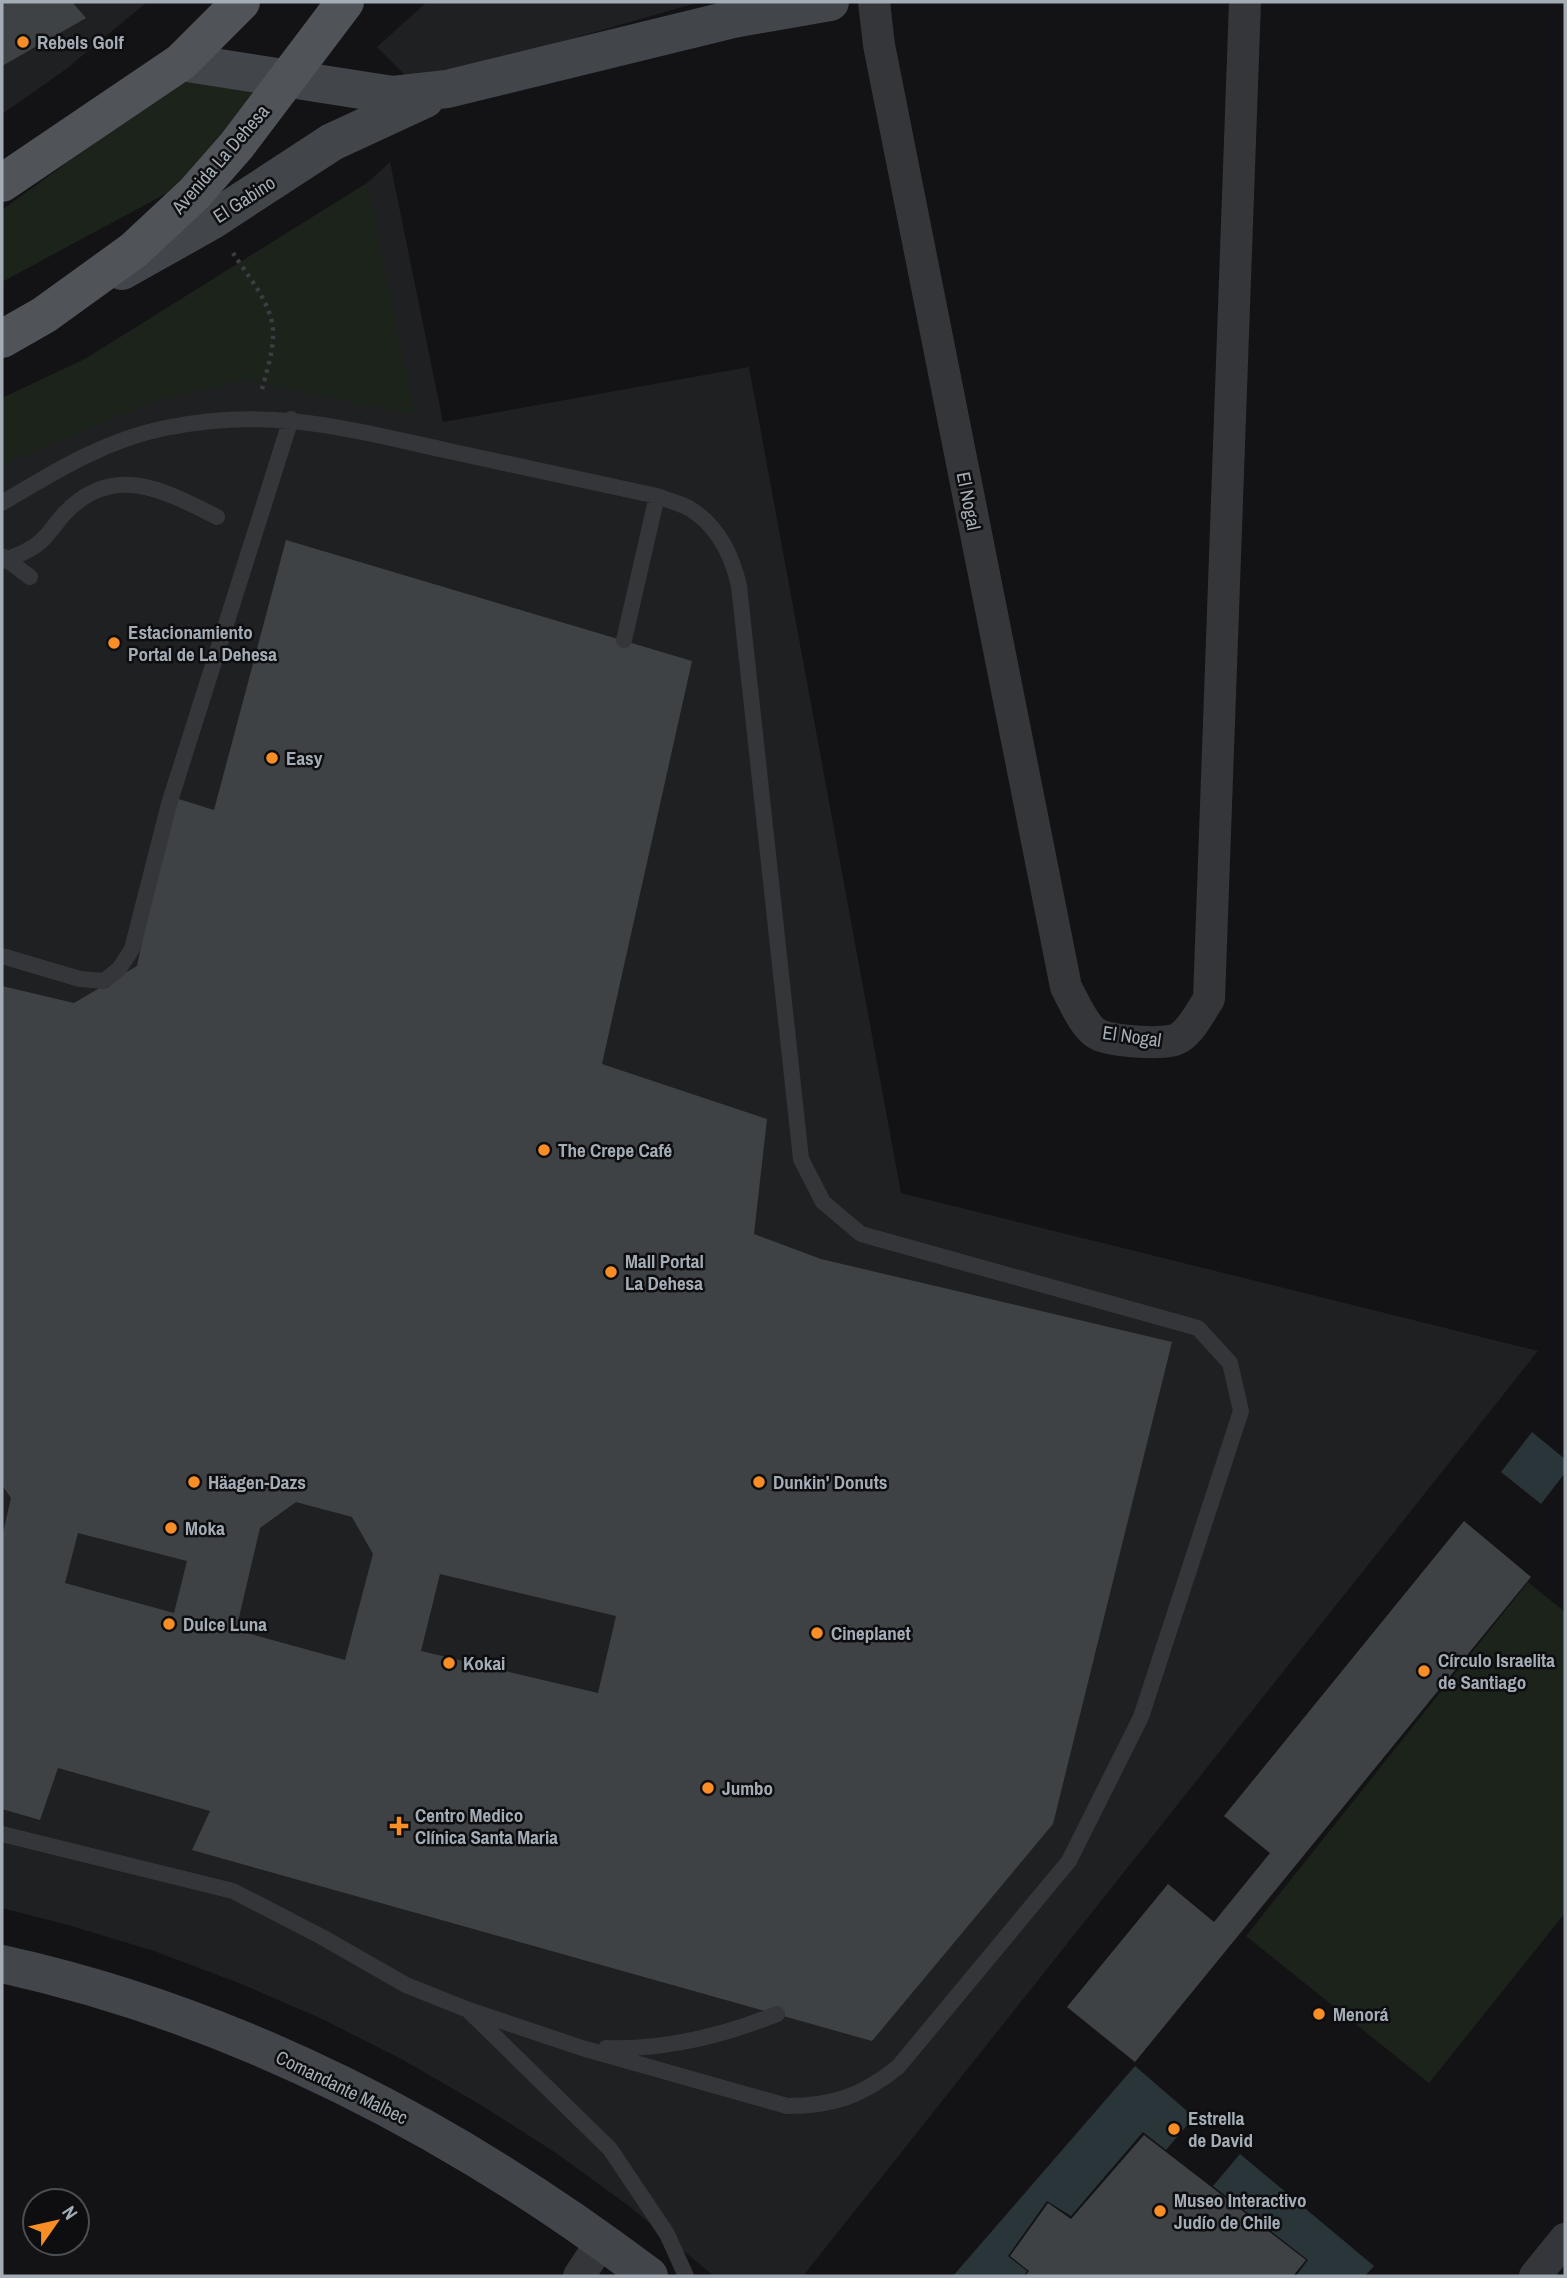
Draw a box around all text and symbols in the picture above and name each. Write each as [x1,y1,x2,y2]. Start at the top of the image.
place label: Rebels Golf [37,29,124,55]
marker: Rebels Golf [15,34,31,50]
street label: Avenida La Dehesa [165,99,275,220]
street label: El Gabino [208,169,280,229]
street label: El Nogal [951,470,987,532]
place label: Estacionamiento Portal de La Dehesa [128,619,277,667]
marker: Estacionamiento Portal de La Dehesa [106,635,122,651]
place label: Easy [286,745,323,771]
marker: Easy [264,750,280,766]
street label: El Nogal [1101,1019,1163,1053]
place label: The Crepe Café [558,1137,673,1163]
marker: The Crepe Café [536,1142,552,1158]
place label: Mall Portal La Dehesa [625,1248,704,1296]
marker: Mall Portal La Dehesa [603,1264,619,1280]
place label: Häagen-Dazs [208,1469,306,1495]
place label: Dunkin' Donuts [773,1469,888,1495]
marker: Häagen-Dazs [186,1474,202,1490]
marker: Dunkin' Donuts [751,1474,767,1490]
place label: Moka [185,1515,225,1541]
marker: Moka [163,1520,179,1536]
place label: Dulce Luna [183,1611,267,1637]
marker: Dulce Luna [161,1616,177,1632]
place label: Cineplanet [831,1620,911,1646]
marker: Cineplanet [809,1625,825,1641]
place label: Círculo Israelita de Santiago [1438,1647,1555,1695]
place label: Kokai [463,1650,505,1676]
marker: Kokai [441,1655,457,1671]
marker: Círculo Israelita de Santiago [1416,1663,1432,1679]
place label: Jumbo [722,1775,773,1801]
marker: Jumbo [700,1780,716,1796]
place label: Centro Medico Clínica Santa Maria [415,1802,558,1850]
marker: Centro Medico Clínica Santa Maria [389,1816,409,1836]
place label: Menorá [1333,2001,1389,2027]
marker: Menorá [1311,2006,1327,2022]
street label: Comandante Malbec [272,2044,412,2130]
place label: Estrella de David [1188,2105,1253,2153]
marker: Estrella de David [1166,2121,1182,2137]
north arrow [21,2187,91,2257]
place label: Museo Interactivo Judío de Chile [1174,2187,1306,2235]
text: N [56,2201,84,2224]
marker: Museo Interactivo Judío de Chile [1152,2203,1168,2219]

